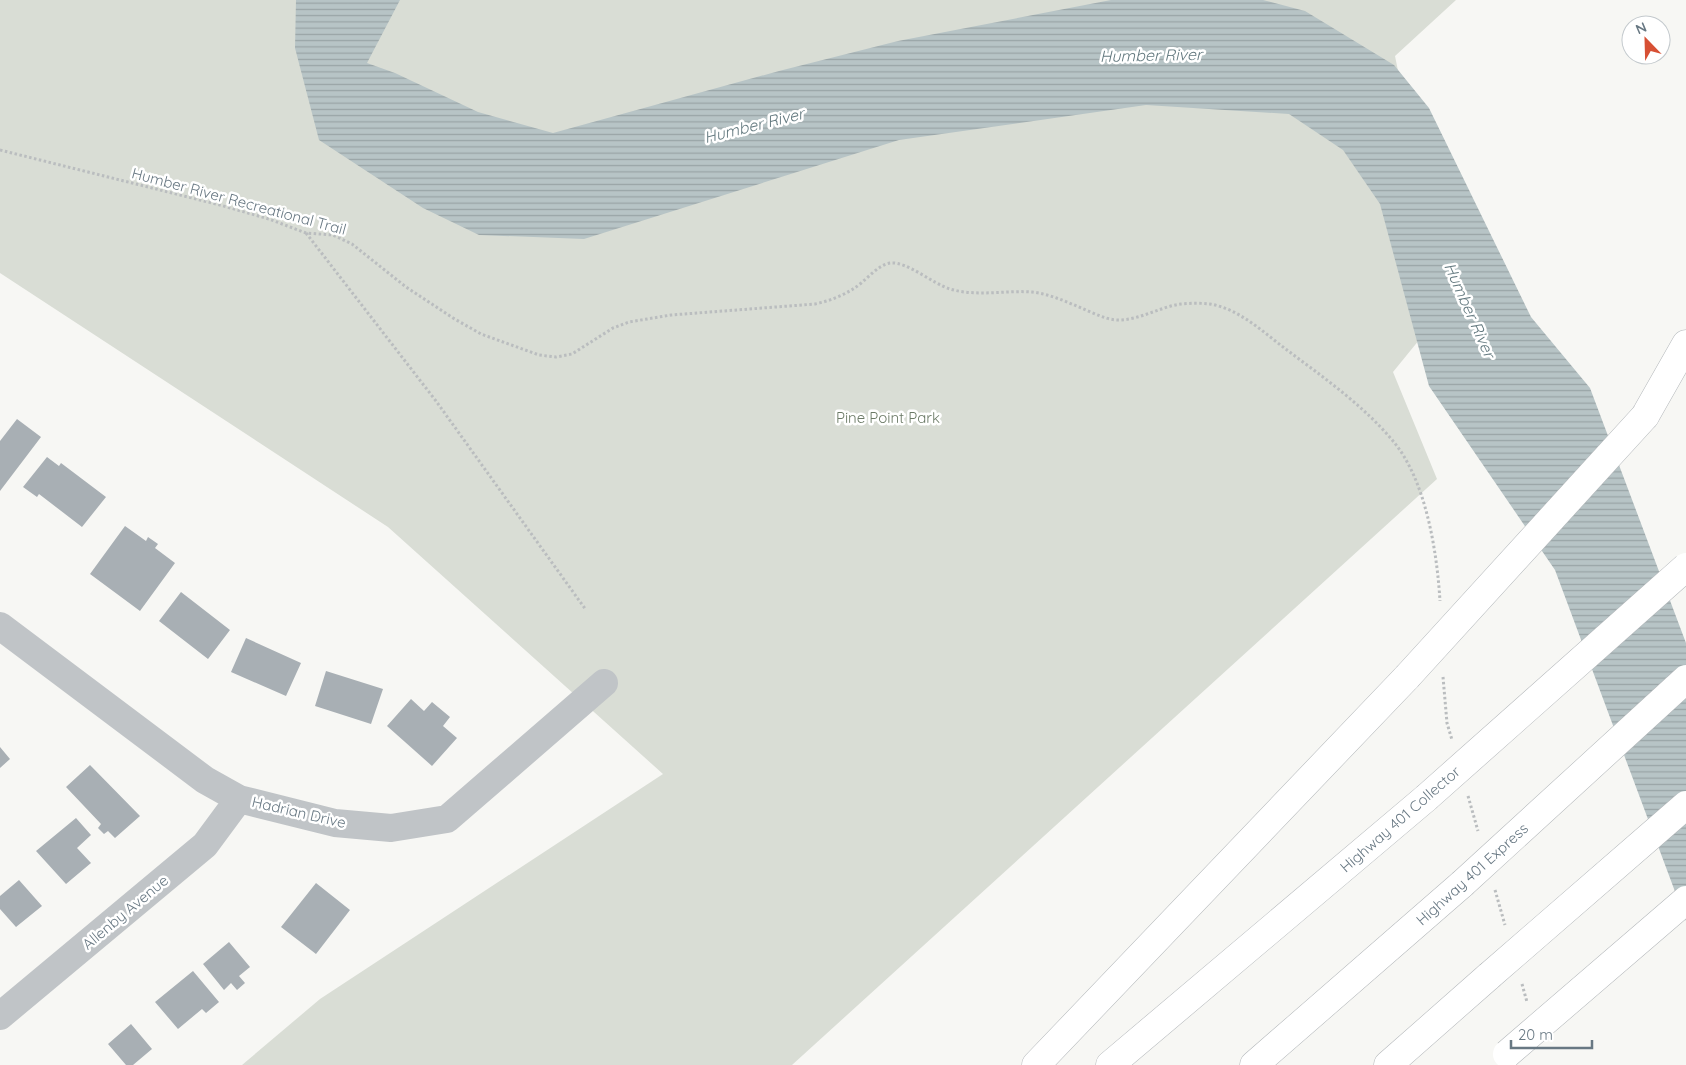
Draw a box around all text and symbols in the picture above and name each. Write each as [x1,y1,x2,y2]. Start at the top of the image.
north arrow [1621,15,1671,65]
text: N [1633,18,1649,38]
water label: Humber River [1100,44,1204,66]
water label: Humber River [702,102,808,147]
street label: Humber River Recreational Trail [130,163,348,239]
water label: Humber River [1440,259,1501,362]
park label: Pine Point Park [836,408,940,427]
street label: Highway 401 Collector [1336,761,1464,876]
street label: Hadrian Drive [250,792,348,832]
street label: Highway 401 Express [1412,819,1532,929]
street label: Allenby Avenue [78,870,172,954]
scale bar [1511,1018,1592,1050]
text: 20 m [1518,1025,1553,1044]

